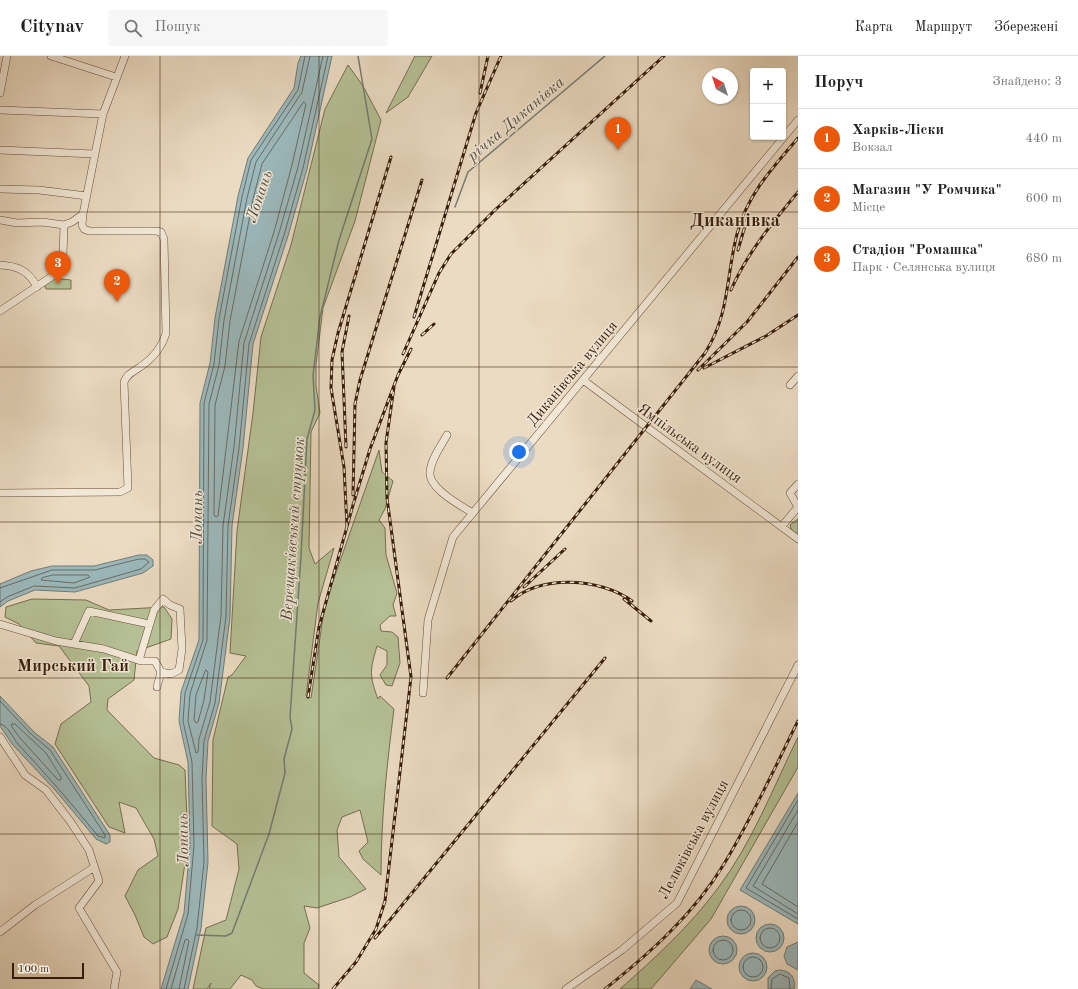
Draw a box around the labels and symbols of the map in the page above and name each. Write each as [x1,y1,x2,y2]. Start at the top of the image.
north arrow [702,68,738,104]
water label: річка Диканівка [463,74,568,166]
pin: 1 [605,117,631,150]
water label: Лопань [244,169,276,225]
district label: Диканівка [690,212,780,231]
pin: 3 [45,251,71,284]
pin: 2 [104,269,130,302]
street label: Диканівська вулиця [525,319,621,429]
street label: Ямпільська вулиця [634,402,744,487]
water label: Верещаківський струмок [280,436,308,623]
your location [509,442,529,462]
water label: Лопань [190,490,206,544]
district label: Мирський Гай [17,658,129,675]
street label: Лелюківська вулиця [657,777,732,902]
water label: Лопань [176,813,192,867]
scale bar [12,961,84,980]

